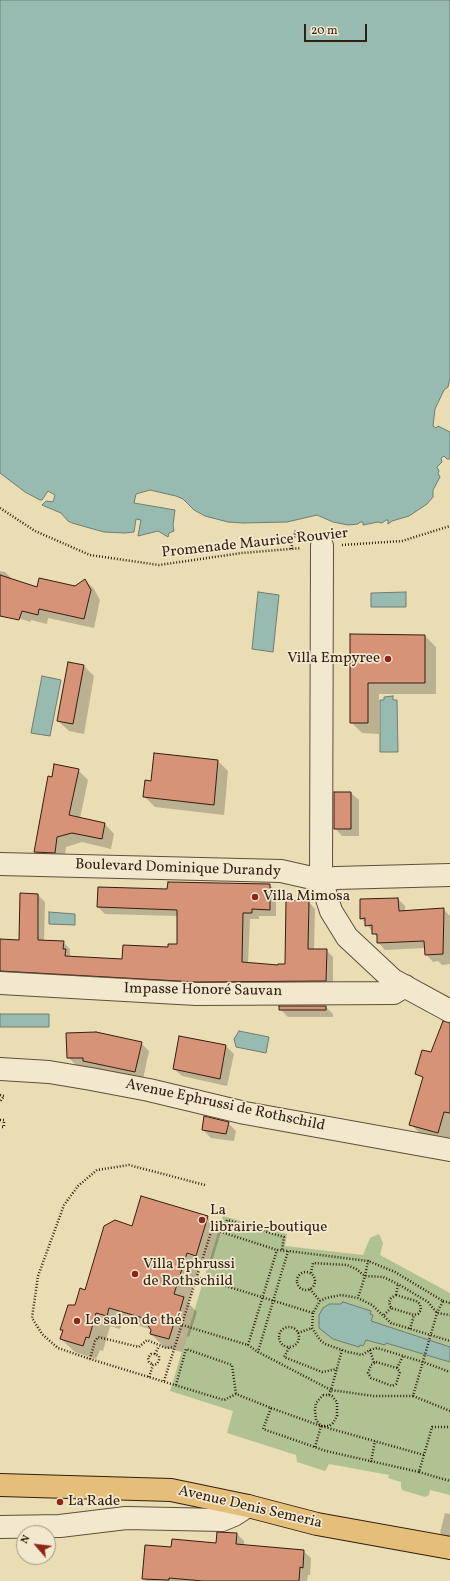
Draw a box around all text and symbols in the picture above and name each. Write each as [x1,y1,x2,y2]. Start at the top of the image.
scale bar [306,16,369,42]
text: 20 m [311,23,338,39]
street label: Promenade Maurice Rouvier [161,525,349,563]
place label: Villa Empyree [287,650,380,668]
marker: Villa Empyree [383,654,393,664]
street label: Boulevard Dominique Durandy [75,856,281,882]
place label: Villa Mimosa [263,888,350,906]
marker: Villa Mimosa [250,892,260,902]
street label: Impasse Honoré Sauvan [124,981,282,1001]
street label: Avenue Ephrussi de Rothschild [124,1076,326,1136]
place label: La librairie-boutique [210,1202,327,1237]
marker: La librairie-boutique [197,1215,207,1225]
place label: Villa Ephrussi de Rothschild [143,1256,235,1291]
marker: Villa Ephrussi de Rothschild [130,1269,140,1279]
place label: Le salon de thé [85,1312,182,1330]
marker: Le salon de thé [72,1316,82,1326]
street label: Avenue Denis Semeria [176,1483,324,1533]
place label: La Rade [68,1493,120,1511]
marker: La Rade [55,1497,65,1507]
north arrow [16,1525,56,1565]
text: N [17,1533,34,1547]

